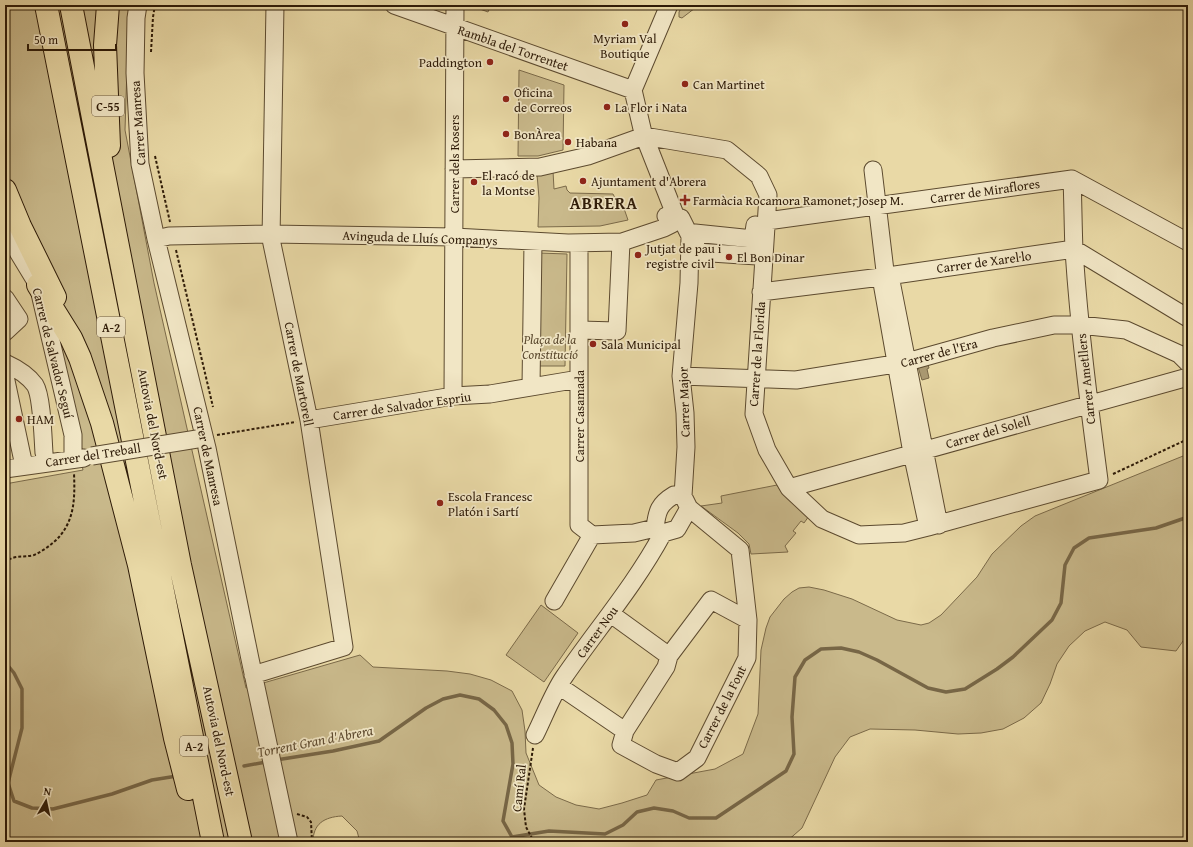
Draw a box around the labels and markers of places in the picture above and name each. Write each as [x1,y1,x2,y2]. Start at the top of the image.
marker: Myriam Val Boutique [620,19,630,29]
place label: Myriam Val Boutique [593,29,657,63]
place label: Paddington [419,53,483,72]
marker: Paddington [485,57,495,67]
place label: Can Martinet [693,75,765,94]
marker: Can Martinet [680,79,690,89]
place label: Oficina de Correos [514,83,572,117]
marker: Oficina de Correos [501,94,511,104]
place label: La Flor i Nata [615,98,688,117]
marker: La Flor i Nata [602,102,612,112]
place label: BonÀrea [514,125,561,144]
marker: BonÀrea [501,129,511,139]
place label: Habana [576,133,618,152]
marker: Habana [563,137,573,147]
place label: El racó de la Montse [482,166,535,200]
place label: Ajuntament d'Abrera [591,172,707,191]
marker: Ajuntament d'Abrera [578,176,588,186]
marker: El racó de la Montse [469,177,479,187]
place label: Farmàcia Rocamora Ramonet, Josep M. [693,191,904,210]
marker: Farmàcia Rocamora Ramonet, Josep M. [680,195,690,205]
place label: Jutjat de pau i registre civil [644,239,722,273]
place label: El Bon Dinar [737,248,805,267]
marker: Jutjat de pau i registre civil [633,250,643,260]
marker: El Bon Dinar [724,252,734,262]
place label: Sala Municipal [601,335,681,354]
marker: Sala Municipal [588,339,598,349]
place label: HAM [27,410,55,429]
marker: HAM [14,414,24,424]
place label: Escola Francesc Platón i Sartí [448,487,533,521]
marker: Escola Francesc Platón i Sartí [435,498,445,508]

